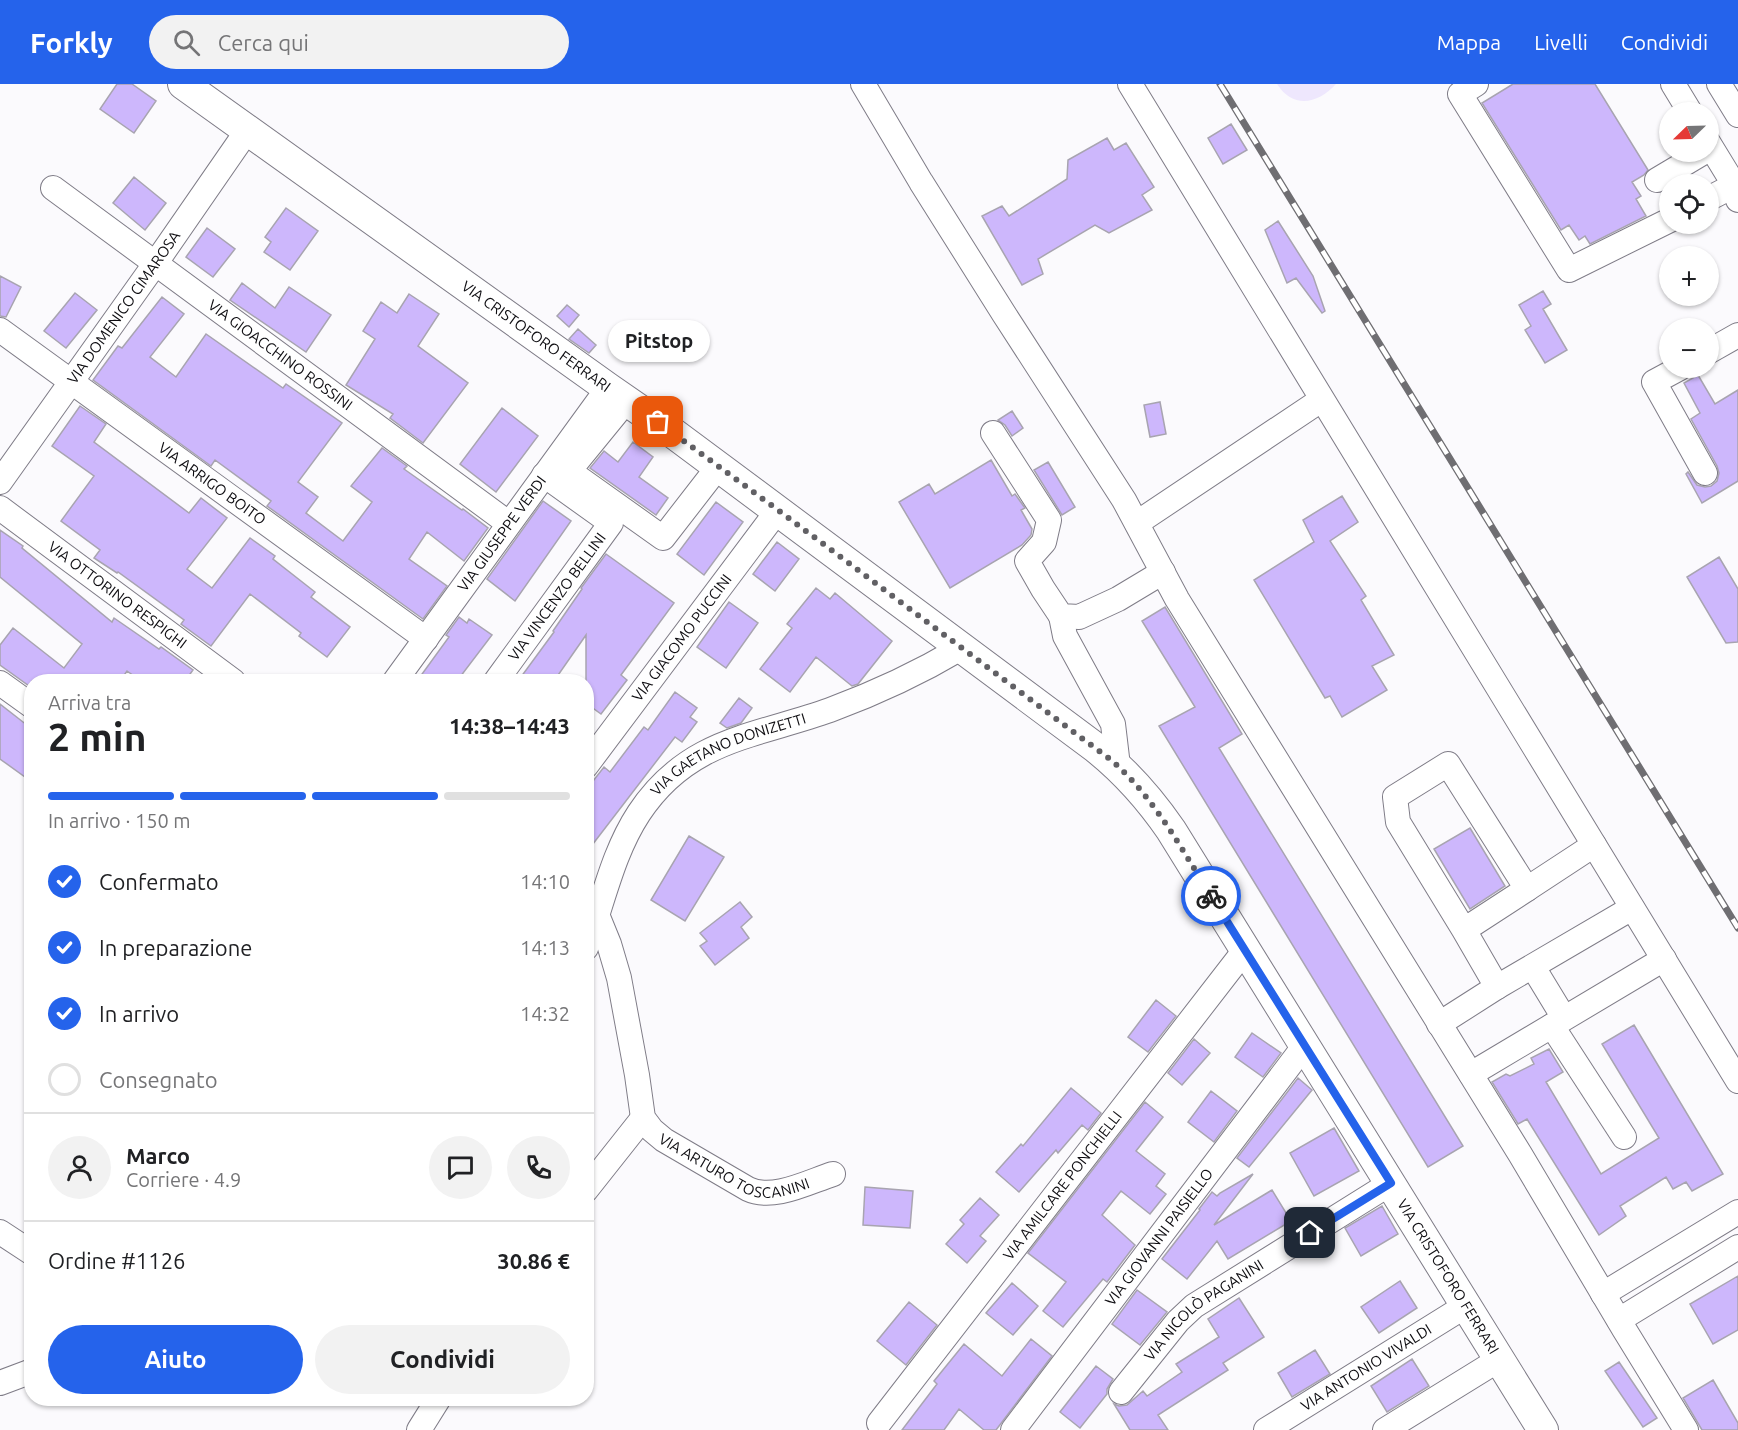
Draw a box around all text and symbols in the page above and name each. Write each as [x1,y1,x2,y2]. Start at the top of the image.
search box [149,15,569,69]
icon: search [170,26,203,59]
text: Forkly [30,27,113,58]
text: Cerca qui [218,30,309,55]
text: Mappa [1437,30,1501,54]
text: Livelli [1534,30,1588,54]
text: Condividi [1621,30,1708,54]
north arrow [1659,102,1719,162]
map controls [1659,102,1719,378]
button: locate [1659,174,1719,234]
street label: VIA DOMENICO CIMAROSA [64,227,183,387]
button: + [1659,246,1719,306]
street label: VIA CRISTOFORO FERRARI [459,277,614,395]
street label: VIA GIOACCHINO ROSSINI [205,296,356,414]
button: − [1659,318,1719,378]
callout: Pitstop [607,320,709,362]
text: Pitstop [625,329,693,352]
pin [632,396,683,447]
icon: bag [641,405,674,438]
street label: VIA ARRIGO BOITO [155,439,269,528]
street label: VIA GIUSEPPE VERDI [454,472,549,595]
street label: VIA VINCENZO BELLINI [505,529,609,664]
street label: VIA OTTORINO RESPIGHI [45,538,190,652]
street label: VIA GIACOMO PUCCINI [628,571,735,705]
text: Arriva tra [48,691,131,714]
street label: VIA GAETANO DONIZETTI [647,709,808,799]
text: 14:38–14:43 [449,713,570,738]
text: 2 min [48,715,147,758]
text: In arrivo · 150 m [48,809,191,832]
icon: check [48,865,81,898]
courier [1181,866,1241,926]
text: Confermato [99,869,219,894]
text: 14:10 [520,870,570,893]
icon: bike [1195,880,1228,913]
icon: check [48,931,81,964]
text: In preparazione [99,935,252,960]
text: 14:13 [520,936,570,959]
icon: check [48,997,81,1030]
text: In arrivo [99,1001,179,1026]
text: 14:32 [520,1002,570,1025]
text: Consegnato [99,1067,218,1092]
street label: VIA AMILCARE PONCHIELLI [999,1108,1125,1263]
street label: VIA ARTURO TOSCANINI [656,1130,812,1201]
button: person [48,1136,111,1199]
button: chat [429,1136,492,1199]
button: phone [507,1136,570,1199]
text: Marco [126,1143,190,1168]
street label: VIA GIOVANNI PAISIELLO [1101,1165,1216,1309]
text: Corriere · 4.9 [126,1168,241,1191]
street label: VIA CRISTOFORO FERRARI [1394,1196,1503,1357]
pin [1284,1207,1335,1258]
icon: home [1293,1216,1326,1249]
text: Ordine #1126 [48,1248,185,1273]
text: 30.86 € [497,1248,570,1273]
street label: VIA NICOLÒ PAGANINI [1141,1256,1266,1364]
street label: VIA ANTONIO VIVALDI [1298,1320,1434,1414]
button: Aiuto [48,1325,303,1394]
button: Condividi [315,1325,570,1394]

